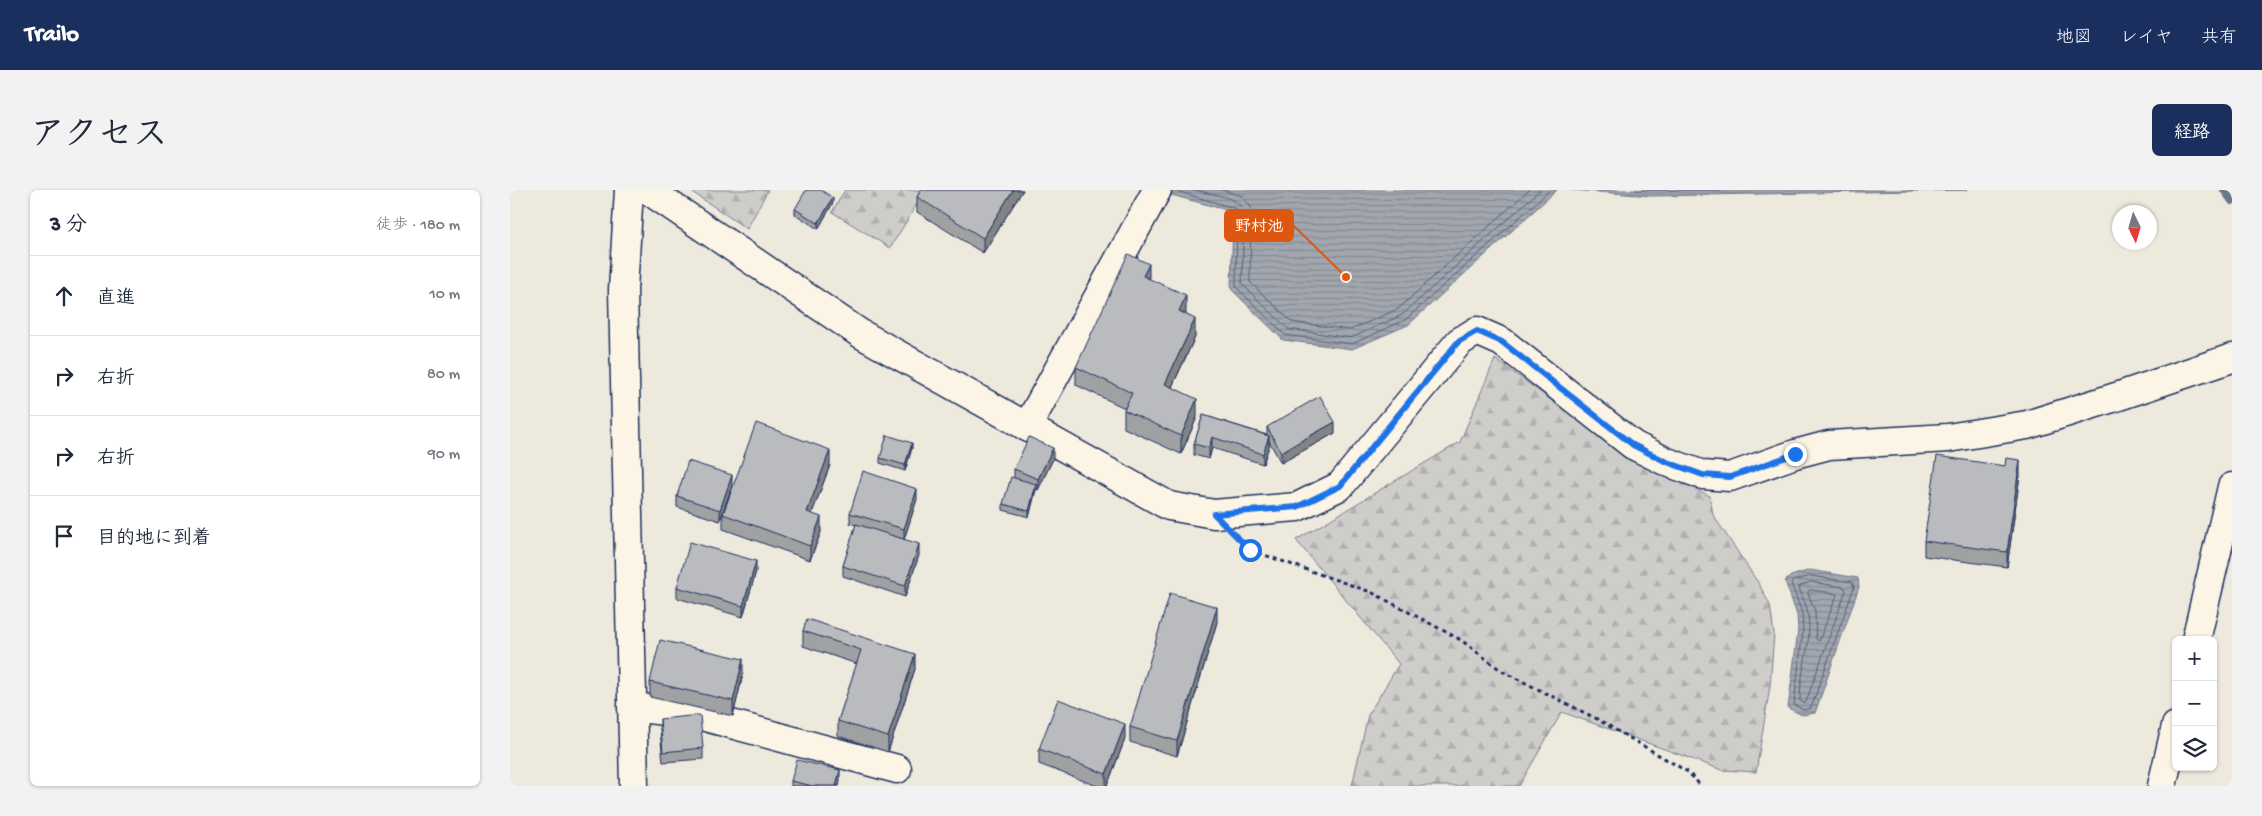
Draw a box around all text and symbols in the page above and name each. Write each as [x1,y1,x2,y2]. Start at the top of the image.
text: Trailo [25,21,79,50]
text: 地図 [2056,28,2092,49]
text: レイヤ [2120,28,2173,49]
text: 共有 [2201,28,2237,49]
button: 経路 [2152,104,2232,156]
text: アクセス [30,117,168,158]
north arrow [2112,205,2157,250]
callout: 野村池 [1225,210,1293,241]
text: 3 分 [50,214,87,239]
text: 徒歩 · 180 m [376,217,460,236]
text: 野村池 [1235,218,1283,238]
icon: ahead [50,282,78,310]
text: 10 m [429,286,460,305]
text: 直進 [97,288,135,311]
icon: right [50,362,78,390]
text: 80 m [427,366,460,385]
text: 右折 [97,368,135,391]
icon: right [50,442,78,470]
route end [1784,443,1807,466]
text: 90 m [428,446,460,465]
text: 右折 [97,448,135,471]
icon: arrive [50,522,78,550]
text: 目的地に到着 [97,528,211,551]
route start [1239,539,1262,562]
map controls [2172,636,2217,771]
button: + [2172,636,2217,681]
button: − [2172,681,2217,726]
button: layers [2172,726,2217,771]

